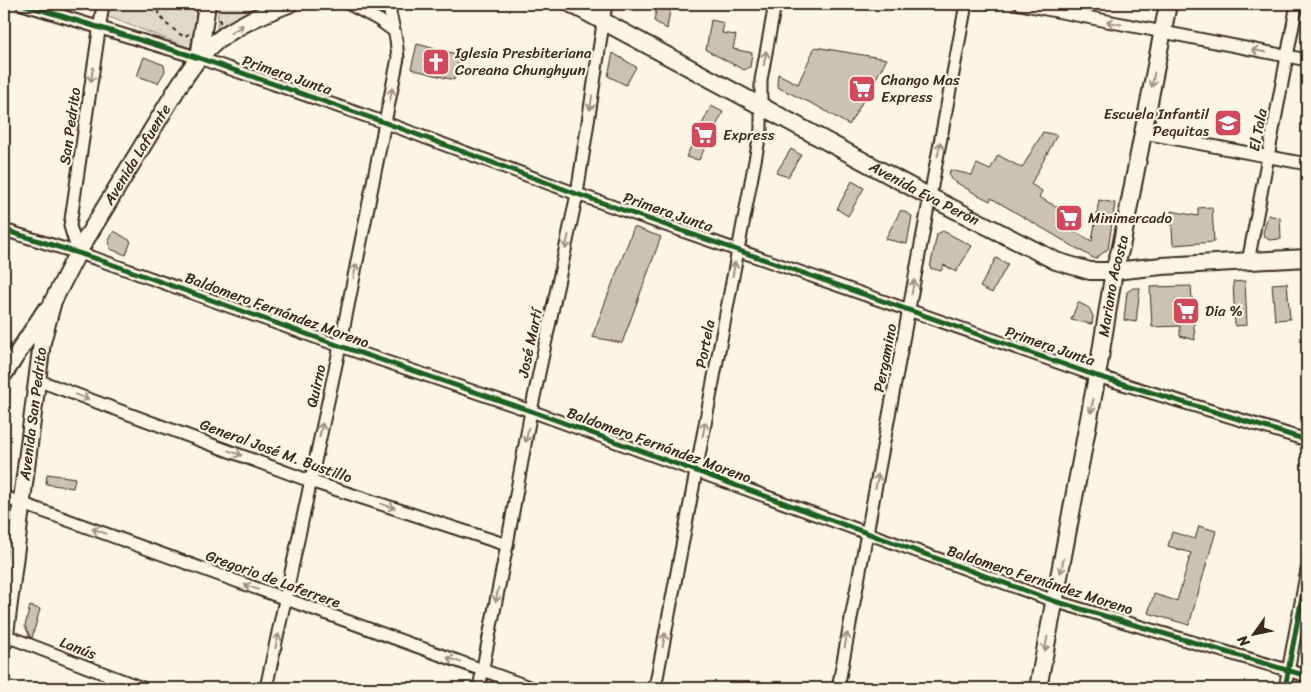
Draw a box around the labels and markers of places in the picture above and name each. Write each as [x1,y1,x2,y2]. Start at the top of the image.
place label: Iglesia Presbiteriana Coreana Chunghyun [454,40,592,83]
church icon: Iglesia Presbiteriana Coreana Chunghyun [421,47,451,77]
place label: Chango Mas Express [881,67,960,110]
supermarket icon: Chango Mas Express [847,74,877,104]
place label: Escuela Infantil Pequitas [1104,101,1210,144]
school or university icon: Escuela Infantil Pequitas [1213,108,1243,138]
supermarket icon: Express [689,120,719,150]
place label: Express [723,122,775,148]
supermarket icon: Minimercado [1054,203,1084,233]
place label: Minimercado [1088,205,1172,231]
supermarket icon: Dia % [1171,296,1201,326]
place label: Dia % [1205,298,1243,324]

